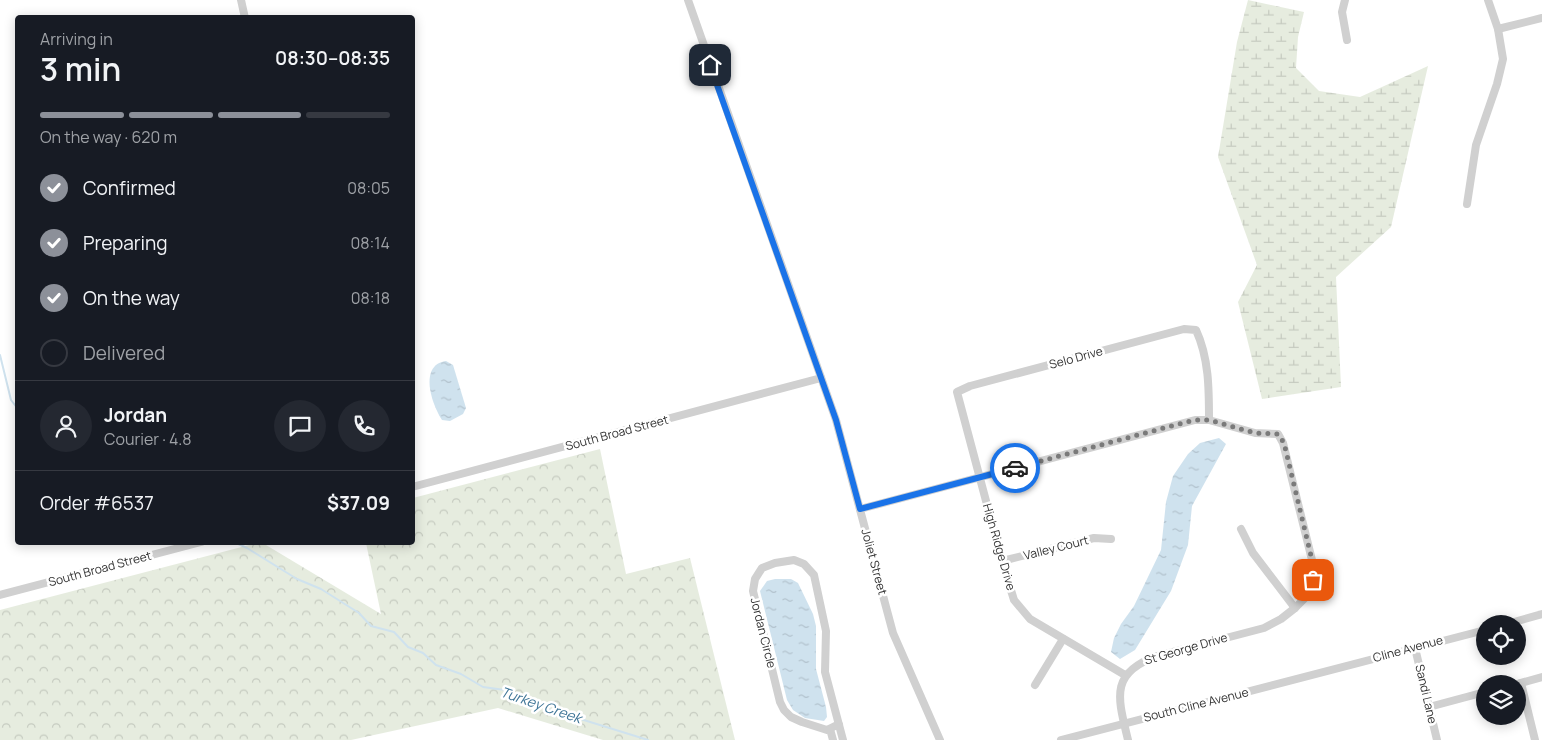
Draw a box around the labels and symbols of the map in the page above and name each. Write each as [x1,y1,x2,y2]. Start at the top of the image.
pin [689,44,731,86]
street label: Selo Drive [1047,342,1105,373]
street label: South Broad Street [563,411,670,454]
courier [990,443,1040,493]
street label: High Ridge Drive [979,501,1020,592]
street label: Joliet Street [858,527,892,597]
street label: Valley Court [1022,531,1090,564]
street label: South Broad Street [46,547,153,590]
pin [1292,559,1334,601]
street label: Jordan Circle [747,596,780,670]
street label: St George Drive [1142,629,1229,669]
street label: Cline Avenue [1371,631,1445,666]
street label: Sandi Lane [1411,663,1442,725]
water label: Turkey Creek [498,682,586,728]
street label: South Cline Avenue [1142,683,1250,726]

